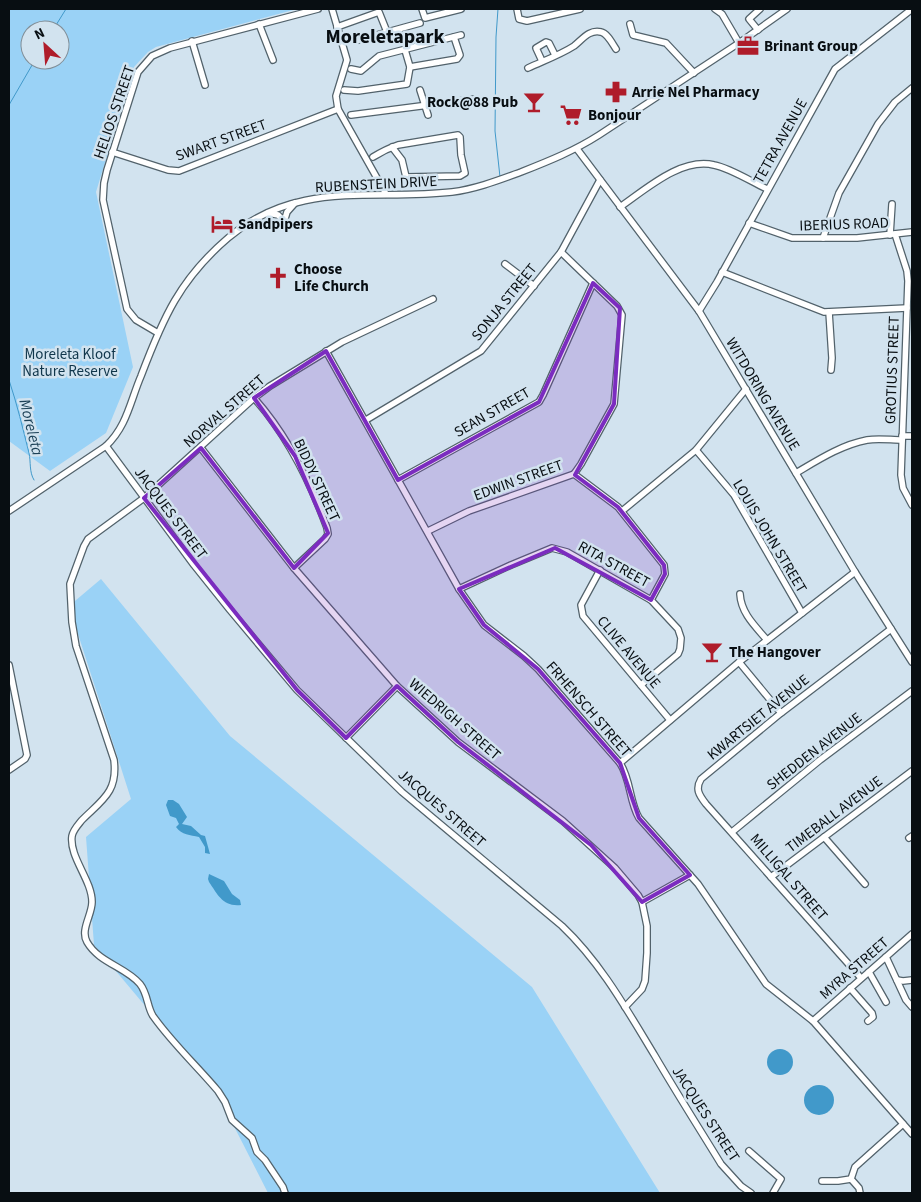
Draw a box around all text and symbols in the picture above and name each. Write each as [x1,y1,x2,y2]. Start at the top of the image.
north arrow [20,20,70,70]
text: N [31,23,48,45]
district label: Moreletapark [326,23,444,51]
office icon: Brinant Group [735,33,761,59]
place label: Brinant Group [764,36,858,57]
street label: HELIOS STREET [89,62,140,162]
pharmacy icon: Arrie Nel Pharmacy [603,79,629,105]
place label: Arrie Nel Pharmacy [631,82,760,103]
bar icon: Rock@88 Pub [521,89,547,115]
place label: Rock@88 Pub [427,92,518,113]
street label: TETRA AVENUE [748,95,813,188]
supermarket icon: Bonjour [558,102,584,128]
place label: Bonjour [588,105,641,126]
street label: SWART STREET [173,114,270,167]
street label: RUBENSTEIN DRIVE [314,171,438,198]
hotel icon: Sandpipers [209,211,235,237]
street label: IBERIUS ROAD [799,212,889,237]
place label: Sandpipers [238,214,313,235]
place label: Choose Life Church [294,259,369,297]
street label: SONJA STREET [467,259,542,346]
church icon: Choose Life Church [265,265,291,291]
street label: GROTIUS STREET [880,316,905,424]
street label: WITDORING AVENUE [721,334,805,455]
park label: Moreleta Kloof Nature Reserve [22,344,118,382]
street label: NORVAL STREET [179,370,270,453]
street label: SEAN STREET [450,382,534,443]
water label: Moreleta [13,397,49,458]
street label: BIDDY STREET [288,435,345,525]
street label: EDWIN STREET [471,455,566,506]
street label: JACQUES STREET [129,463,212,564]
street label: LOUIS JOHN STREET [727,475,812,597]
street label: RITA STREET [574,536,653,593]
street label: CLIVE AVENUE [592,611,665,693]
bar icon: The Hangover [699,639,725,665]
place label: The Hangover [729,642,821,663]
street label: FRHENSCH STREET [541,657,636,762]
street label: KWARTSIET AVENUE [703,670,814,765]
street label: WIEDRIGH STREET [404,674,505,765]
street label: SHEDDEN AVENUE [762,707,866,795]
street label: JACQUES STREET [393,764,490,852]
street label: TIMEBALL AVENUE [782,771,887,858]
street label: MILLIGAL STREET [745,829,832,925]
street label: MYRA STREET [815,932,894,1004]
street label: JACQUES STREET [667,1062,744,1166]

